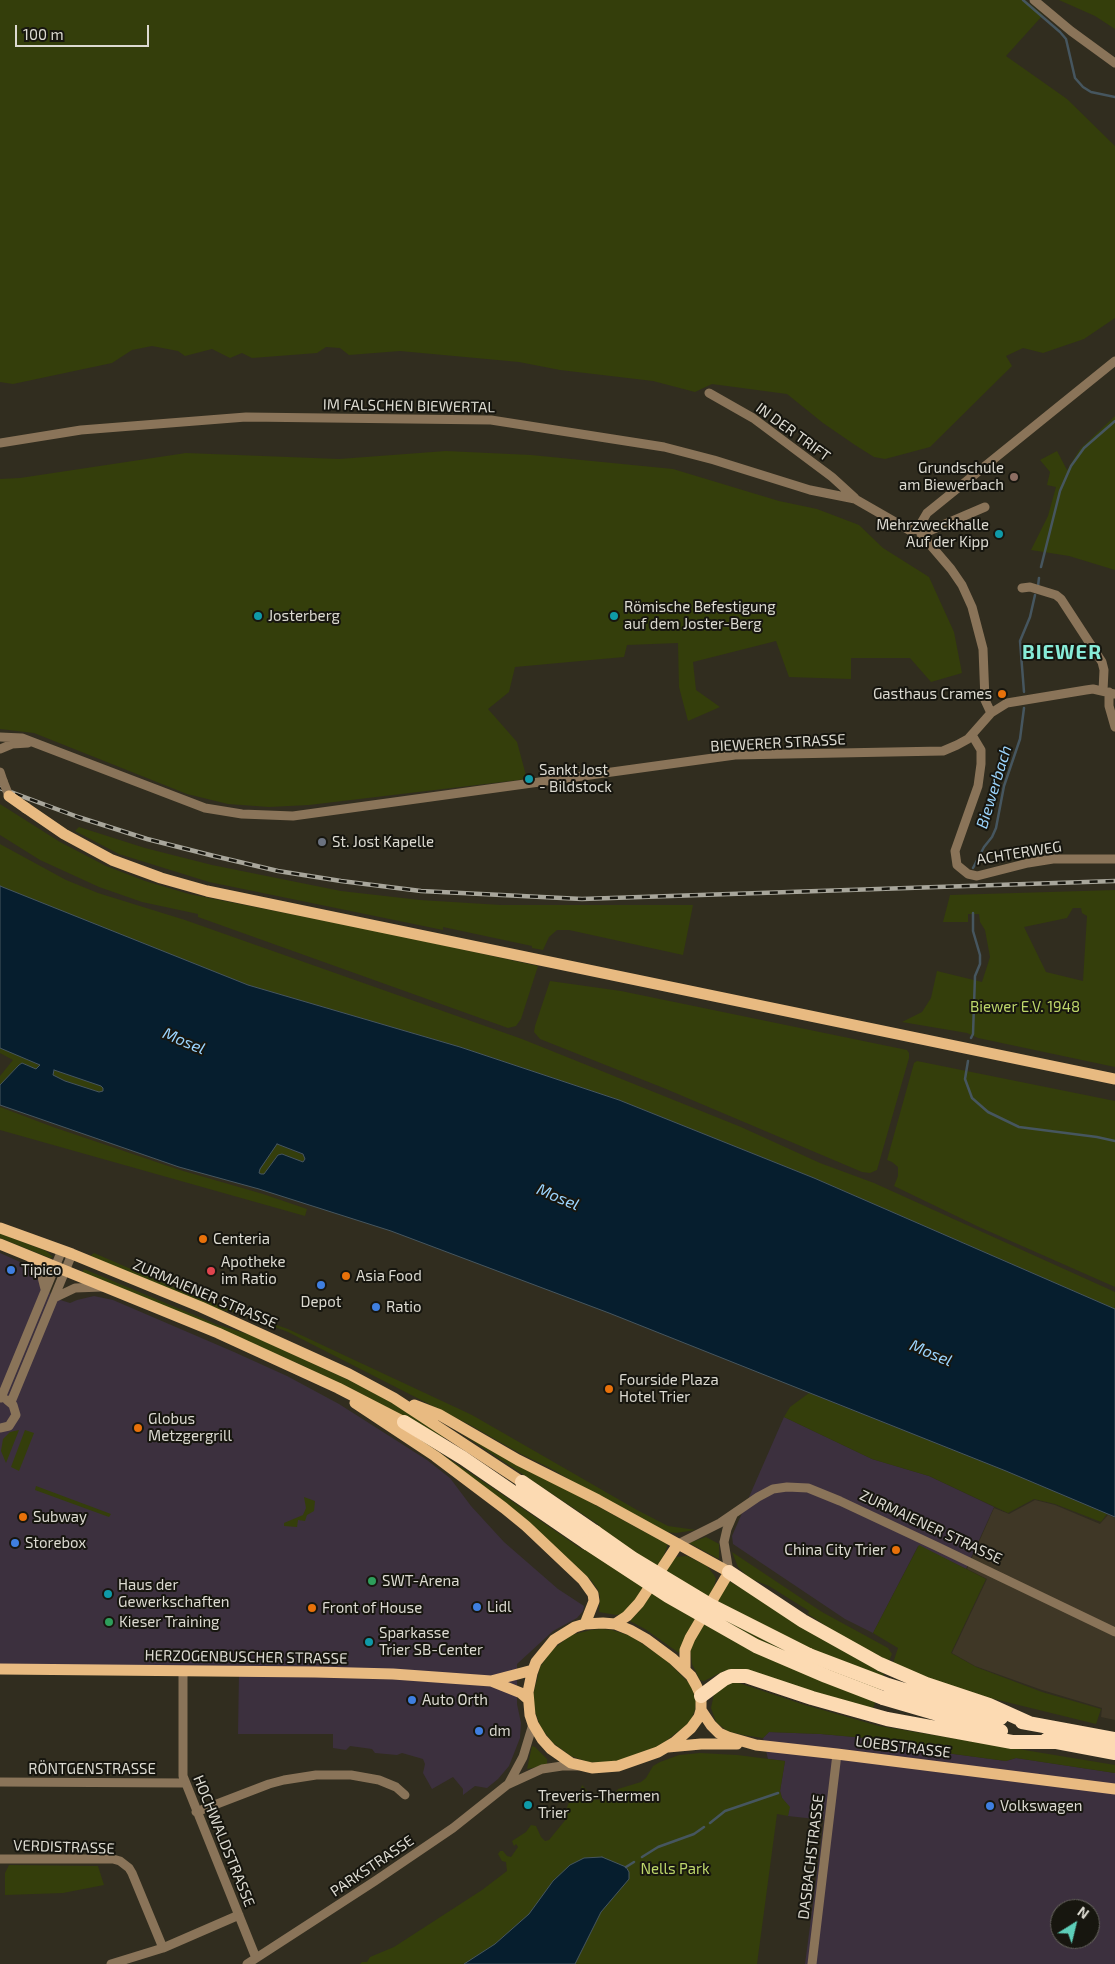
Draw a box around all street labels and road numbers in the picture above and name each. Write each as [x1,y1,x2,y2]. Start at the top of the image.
street label: IM FALSCHEN BIEWERTAL [323,395,495,417]
street label: IN DER TRIFT [752,399,834,465]
street label: BIEWERER STRASSE [710,730,846,756]
street label: ACHTERWEG [975,837,1063,869]
street label: ZURMAIENER STRASSE [130,1255,280,1333]
street label: ZURMAIENER STRASSE [857,1486,1005,1568]
street label: HERZOGENBUSCHER STRASSE [144,1646,348,1668]
street label: LOEBSTRASSE [854,1732,952,1762]
street label: RÖNTGENSTRASSE [28,1760,156,1778]
street label: HOCHWALDSTRASSE [189,1773,259,1909]
street label: DASBACHSTRASSE [794,1793,828,1921]
street label: PARKSTRASSE [327,1831,417,1901]
street label: VERDISTRASSE [13,1836,115,1858]

